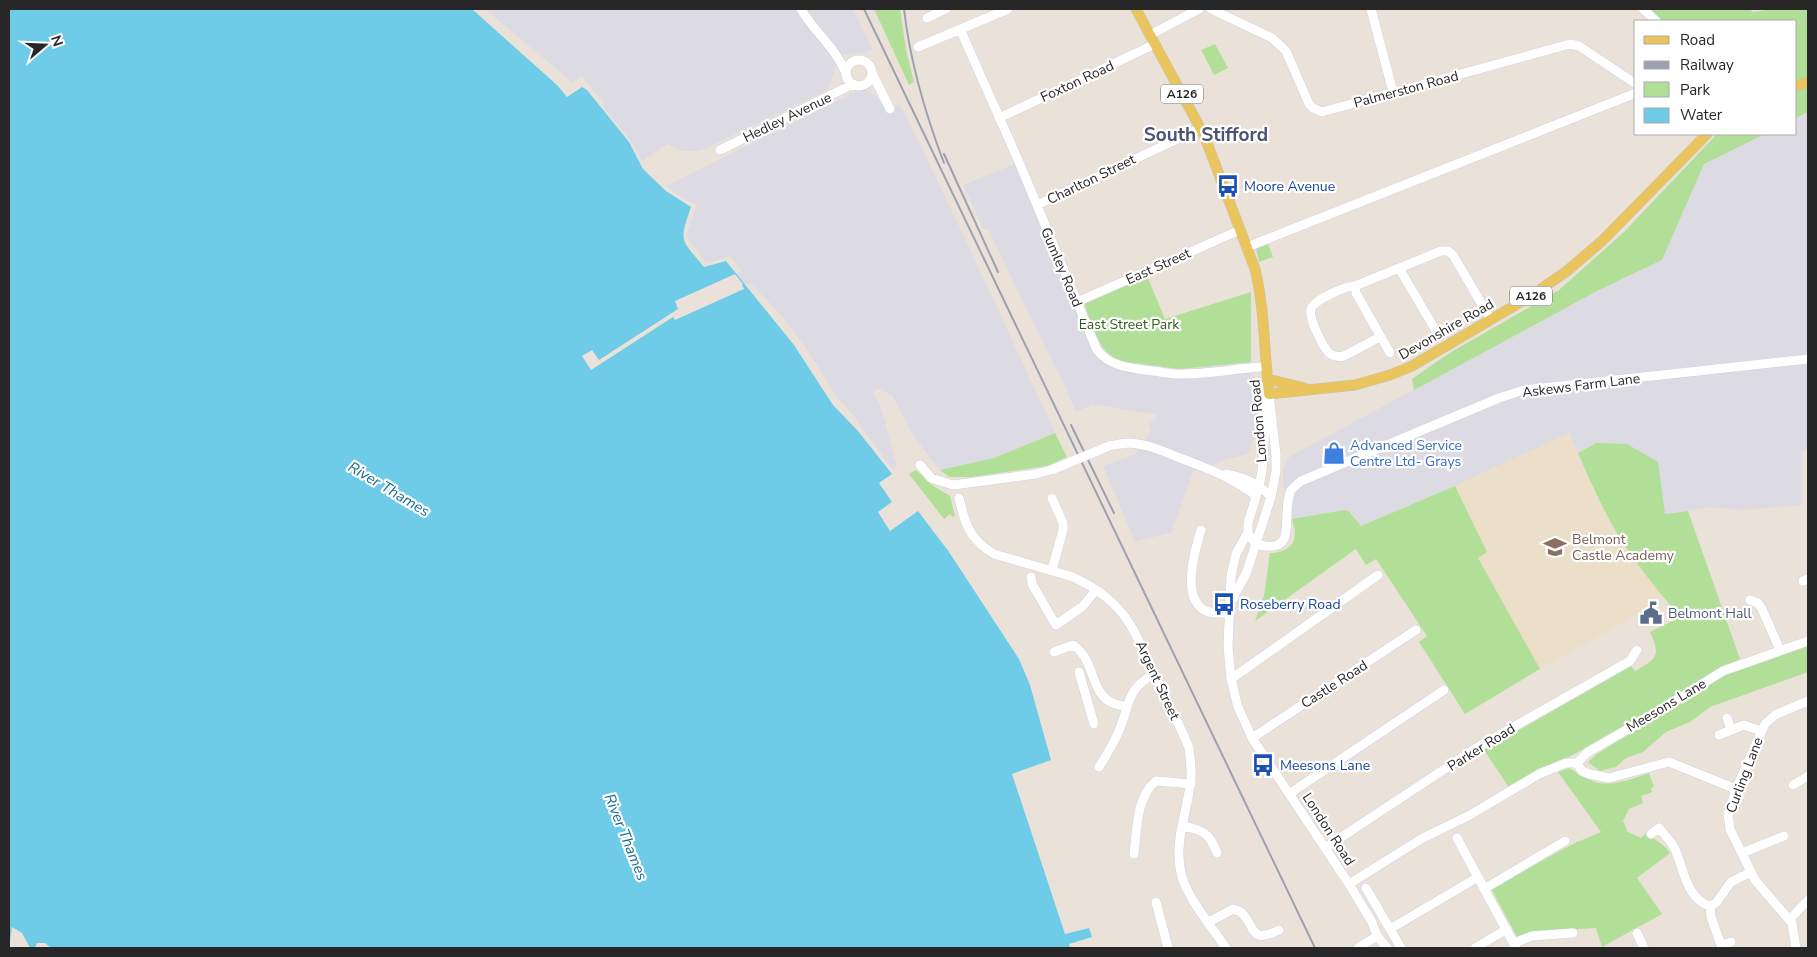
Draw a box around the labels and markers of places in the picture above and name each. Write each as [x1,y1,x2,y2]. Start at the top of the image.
bus stop icon: Moore Avenue [1215,173,1241,199]
place label: Moore Avenue [1244,177,1335,196]
place label: Advanced Service Centre Ltd- Grays [1350,436,1462,471]
shop icon: Advanced Service Centre Ltd- Grays [1321,440,1347,466]
place label: Belmont Castle Academy [1572,530,1675,565]
school or university icon: Belmont Castle Academy [1542,534,1568,560]
bus stop icon: Roseberry Road [1211,591,1237,617]
place label: Roseberry Road [1240,595,1341,614]
public building icon: Belmont Hall [1638,600,1664,626]
place label: Belmont Hall [1668,604,1752,623]
bus stop icon: Meesons Lane [1250,752,1276,778]
place label: Meesons Lane [1280,756,1370,775]

